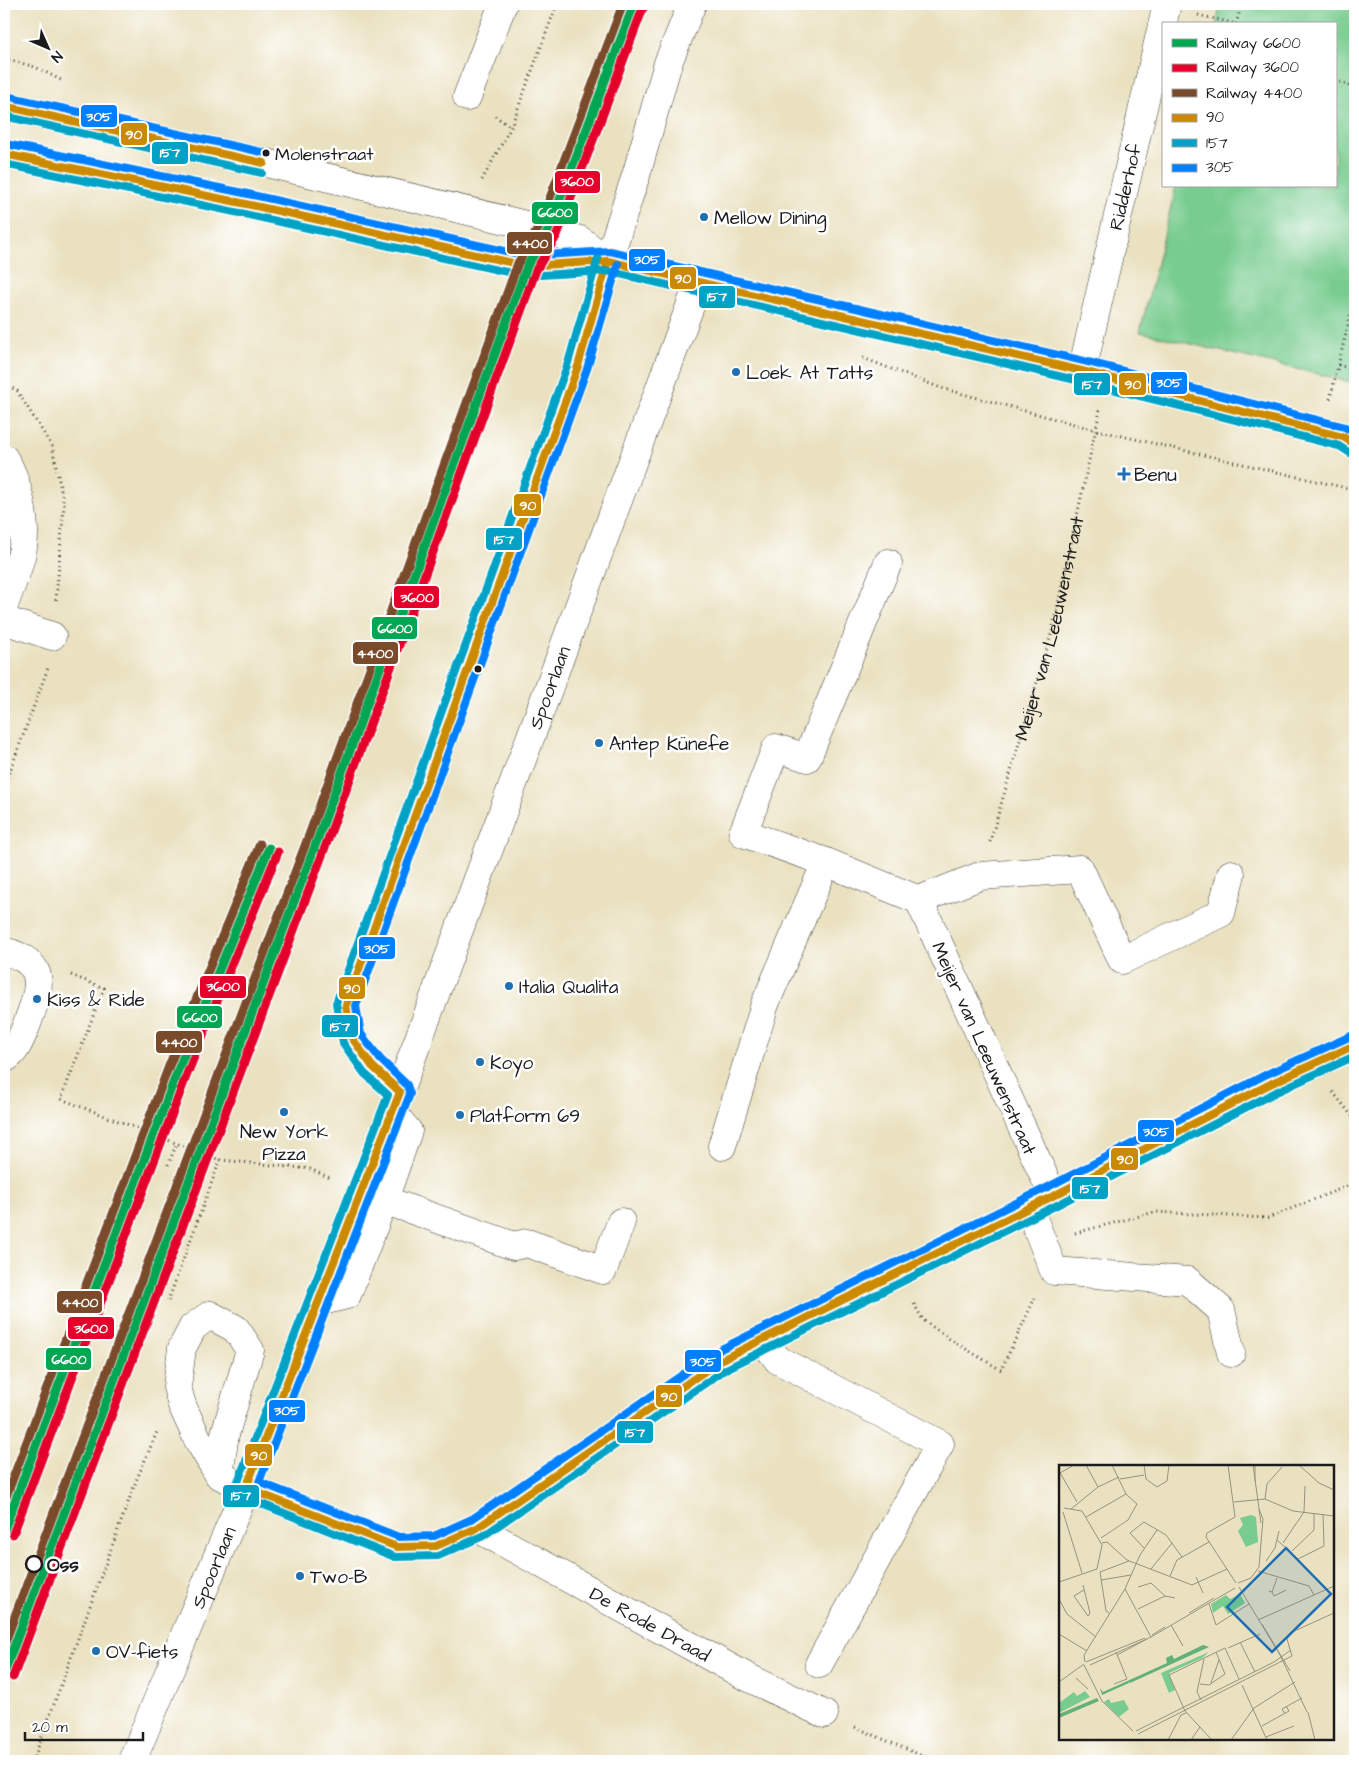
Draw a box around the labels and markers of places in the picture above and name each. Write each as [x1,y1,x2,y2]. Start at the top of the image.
place label: Molenstraat [275,142,374,167]
marker: Molenstraat [261,148,271,158]
place label: Mellow Dining [714,205,827,233]
marker: Mellow Dining [698,211,710,223]
place label: Loek At Tatts [746,360,873,387]
marker: Loek At Tatts [730,366,742,378]
place label: Benu [1134,462,1177,489]
marker: Benu [1118,468,1130,480]
unlabelled marker [473,664,483,674]
place label: Antep Künefe [609,731,729,758]
marker: Antep Künefe [593,737,605,749]
place label: Italia Qualita [519,974,619,1001]
marker: Italia Qualita [503,980,515,992]
place label: Kiss & Ride [47,987,145,1014]
marker: Kiss & Ride [31,993,43,1005]
place label: Koyo [490,1050,534,1078]
marker: Koyo [474,1056,486,1068]
place label: Platform 69 [470,1103,580,1130]
marker: New York Pizza [278,1106,290,1118]
marker: Platform 69 [454,1109,466,1121]
place label: New York Pizza [240,1119,328,1168]
place label: Oss [47,1552,79,1579]
marker: Oss [25,1555,43,1573]
place label: Two-B [310,1564,368,1591]
marker: Two-B [294,1570,306,1582]
place label: OV-fiets [106,1639,178,1666]
marker: OV-fiets [90,1645,102,1657]

